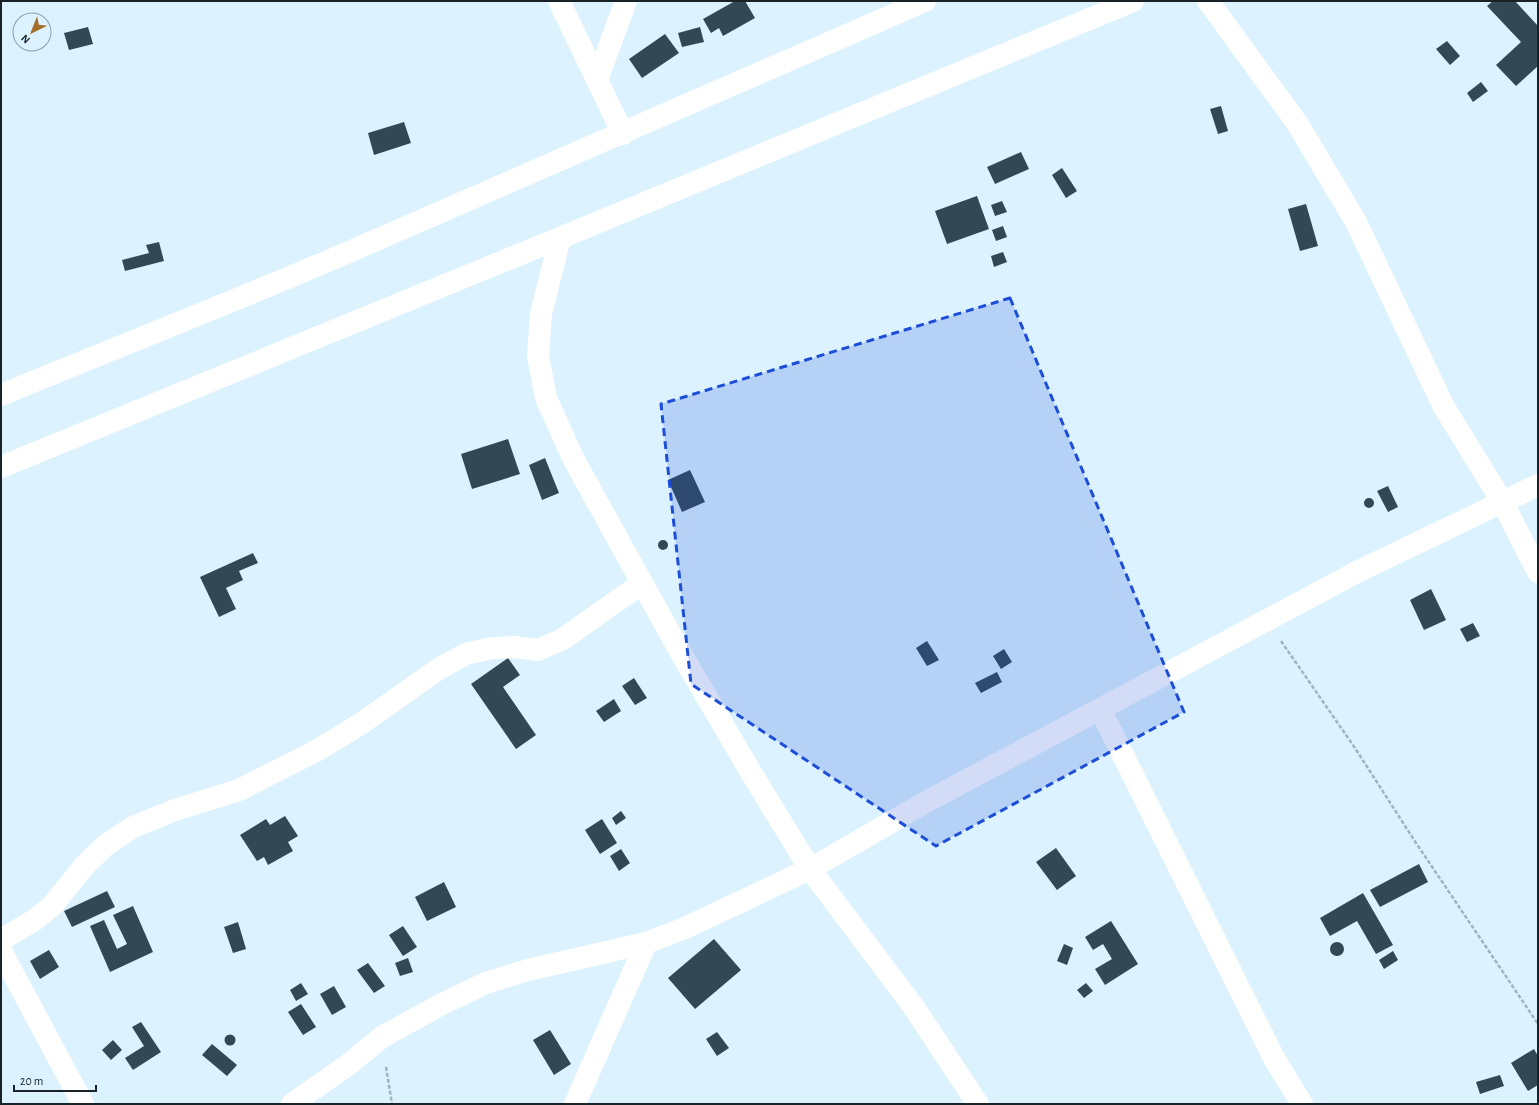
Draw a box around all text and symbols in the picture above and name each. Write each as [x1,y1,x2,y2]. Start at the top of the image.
north arrow [12,12,52,52]
text: N [19,32,32,46]
scale bar [14,1067,96,1093]
text: 20 m [20,1075,43,1087]

